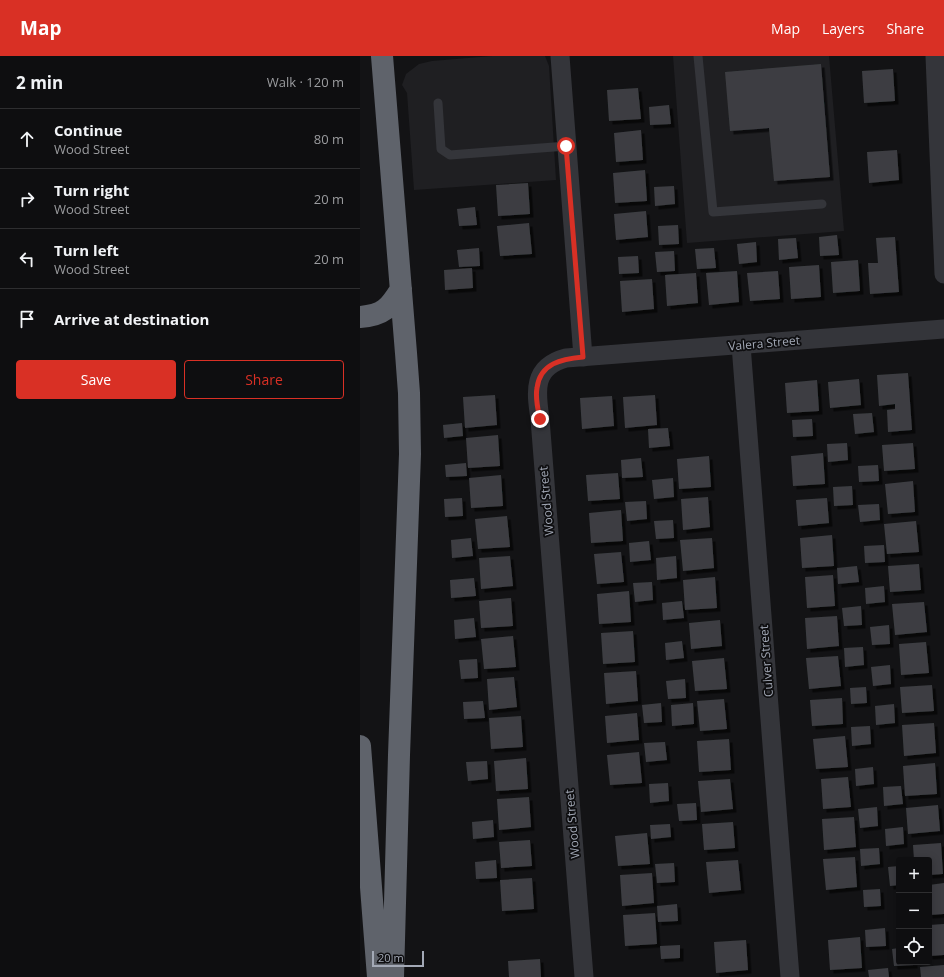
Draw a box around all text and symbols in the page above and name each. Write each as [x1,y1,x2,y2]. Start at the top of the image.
text: Map [20,15,61,41]
text: Map [771,19,800,38]
text: Layers [822,19,864,38]
text: Share [886,19,924,38]
text: 2 min [16,71,63,94]
text: Walk · 120 m [267,73,344,91]
text: Continue [54,120,122,140]
icon: ahead [16,128,38,150]
text: 80 m [314,130,344,148]
route start [557,137,575,155]
text: Wood Street [54,140,129,158]
text: Turn right [54,180,129,200]
icon: right [16,188,38,210]
text: 20 m [314,190,344,208]
text: Wood Street [54,200,129,218]
text: Turn left [54,240,119,260]
icon: left [16,248,38,270]
text: 20 m [314,250,344,268]
text: Wood Street [54,260,129,278]
icon: arrive [16,308,38,330]
text: Arrive at destination [54,309,209,329]
street label: Valera Street [727,331,801,355]
button: Save [16,360,176,399]
button: Share [184,360,344,399]
route end [531,410,549,428]
street label: Wood Street [535,466,557,536]
street label: Culver Street [755,624,777,698]
street label: Wood Street [561,789,583,859]
map controls [896,857,932,965]
button: + [896,857,932,893]
button: − [896,893,932,929]
button: locate [896,929,932,965]
scale bar [372,949,424,968]
text: 20 m [378,950,404,965]

